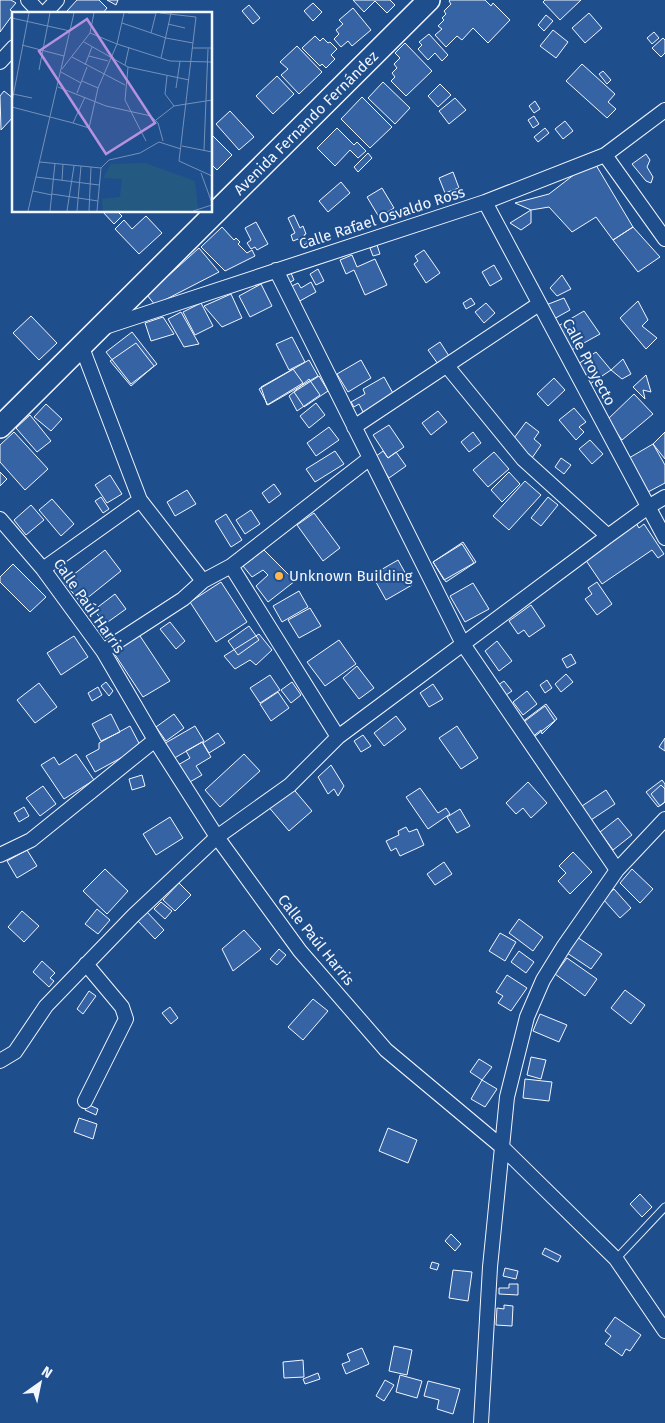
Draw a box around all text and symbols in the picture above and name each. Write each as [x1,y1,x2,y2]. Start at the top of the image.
inset map [12,12,212,212]
street label: Avenida Fernando Fernández [230,47,382,199]
street label: Calle Rafael Osvaldo Ross [297,183,467,253]
street label: Calle Proyecto [558,315,620,409]
street label: Calle Paúl Harris [50,555,128,657]
place label: Unknown Building [289,567,413,585]
marker: Unknown Building [273,570,285,582]
street label: Calle Paúl Harris [274,891,358,989]
north arrow [15,1358,65,1408]
text: N [38,1363,55,1382]

